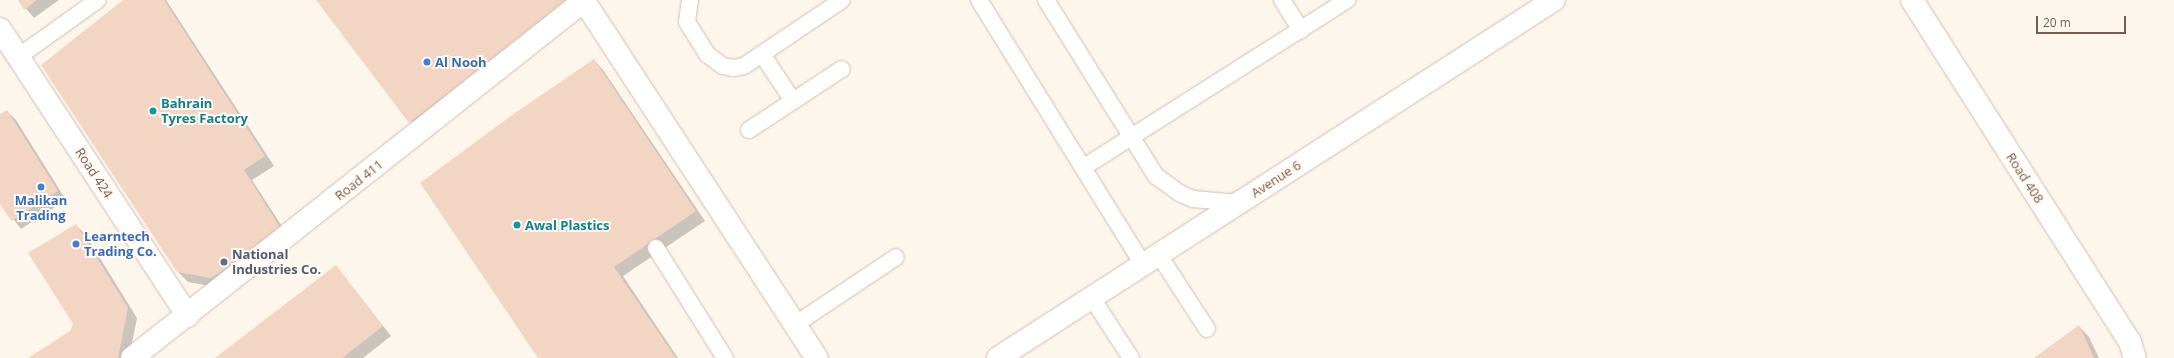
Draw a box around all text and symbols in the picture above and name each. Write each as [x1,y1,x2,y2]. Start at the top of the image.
scale bar [2038,8,2128,34]
text: 20 m [2043,14,2071,31]
place label: Al Nooh [435,54,487,70]
marker: Al Nooh [422,57,432,67]
place label: Bahrain Tyres Factory [161,96,248,127]
marker: Bahrain Tyres Factory [148,106,158,116]
street label: Road 424 [72,145,116,201]
street label: Road 408 [2003,150,2047,206]
street label: Road 411 [332,156,386,204]
street label: Avenue 6 [1248,157,1304,201]
marker: Malikan Trading [36,182,46,192]
place label: Malikan Trading [15,193,67,224]
place label: Awal Plastics [525,217,609,233]
marker: Awal Plastics [512,220,522,230]
place label: Learntech Trading Co. [84,229,157,260]
marker: Learntech Trading Co. [71,239,81,249]
place label: National Industries Co. [232,247,321,278]
marker: National Industries Co. [219,257,229,267]

